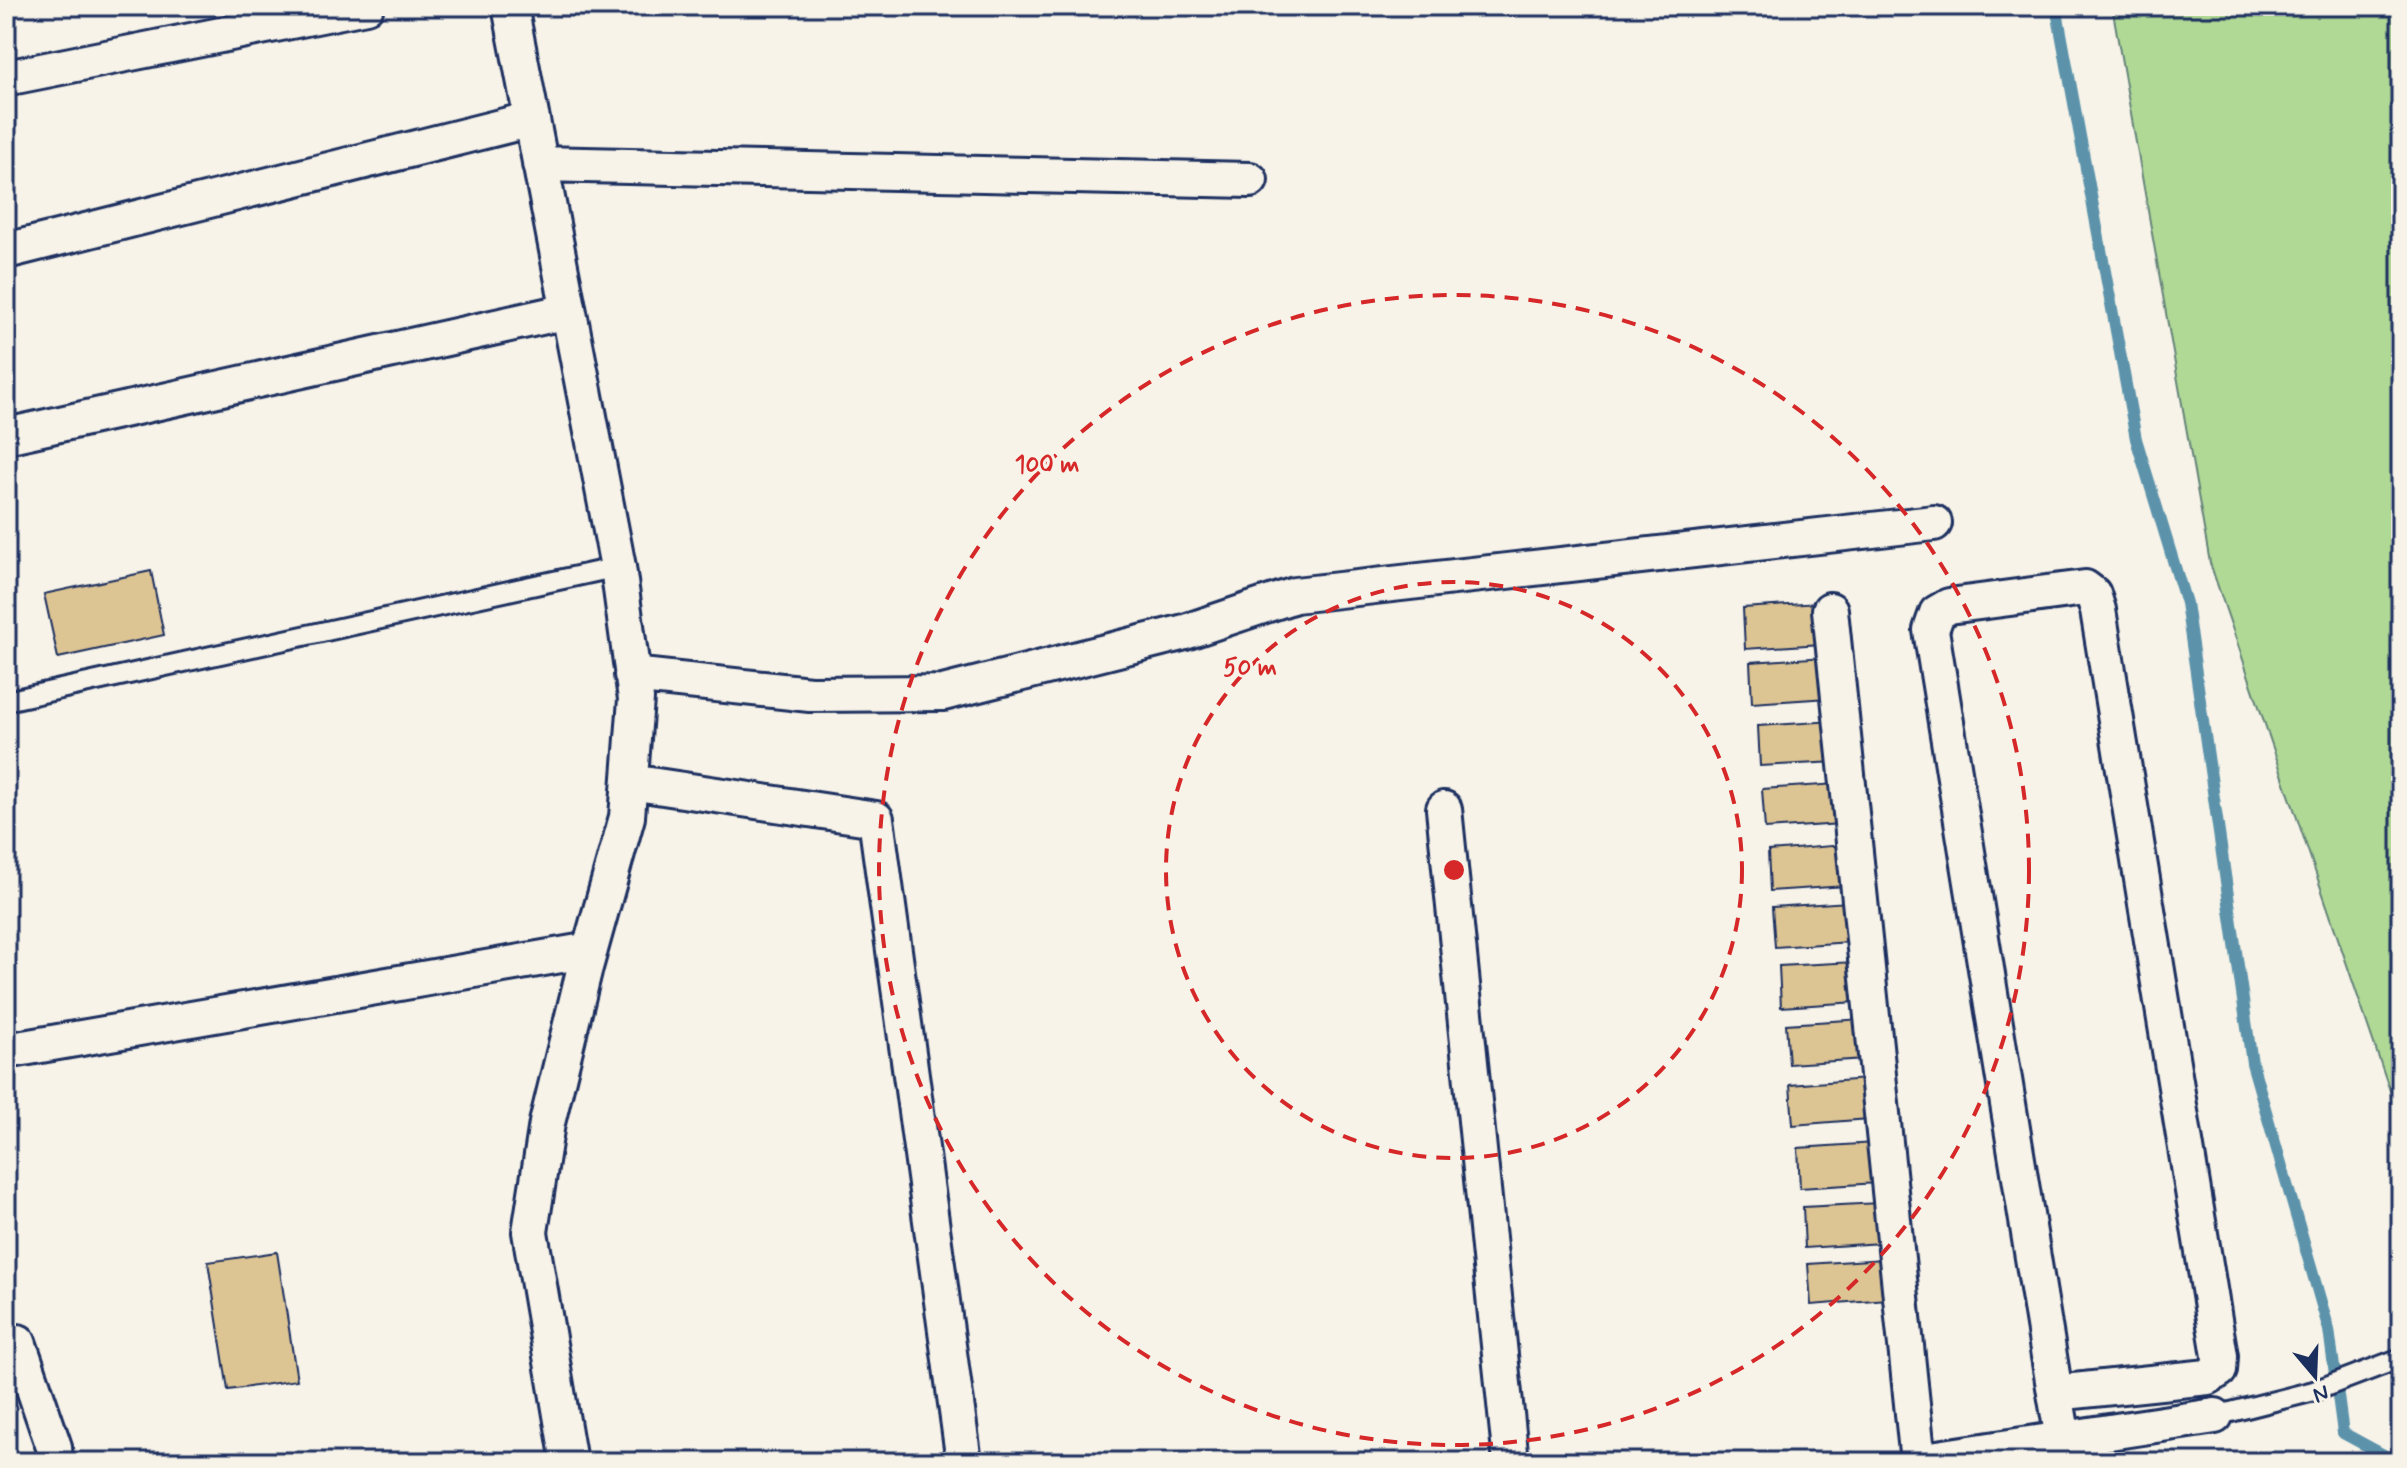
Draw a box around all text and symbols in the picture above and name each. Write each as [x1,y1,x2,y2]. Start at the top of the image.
text: 100 m [1015,450,1079,481]
text: 50 m [1223,653,1277,684]
centre of rings [1440,856,1468,884]
north arrow [2275,1336,2355,1416]
text: N [2309,1377,2332,1409]

